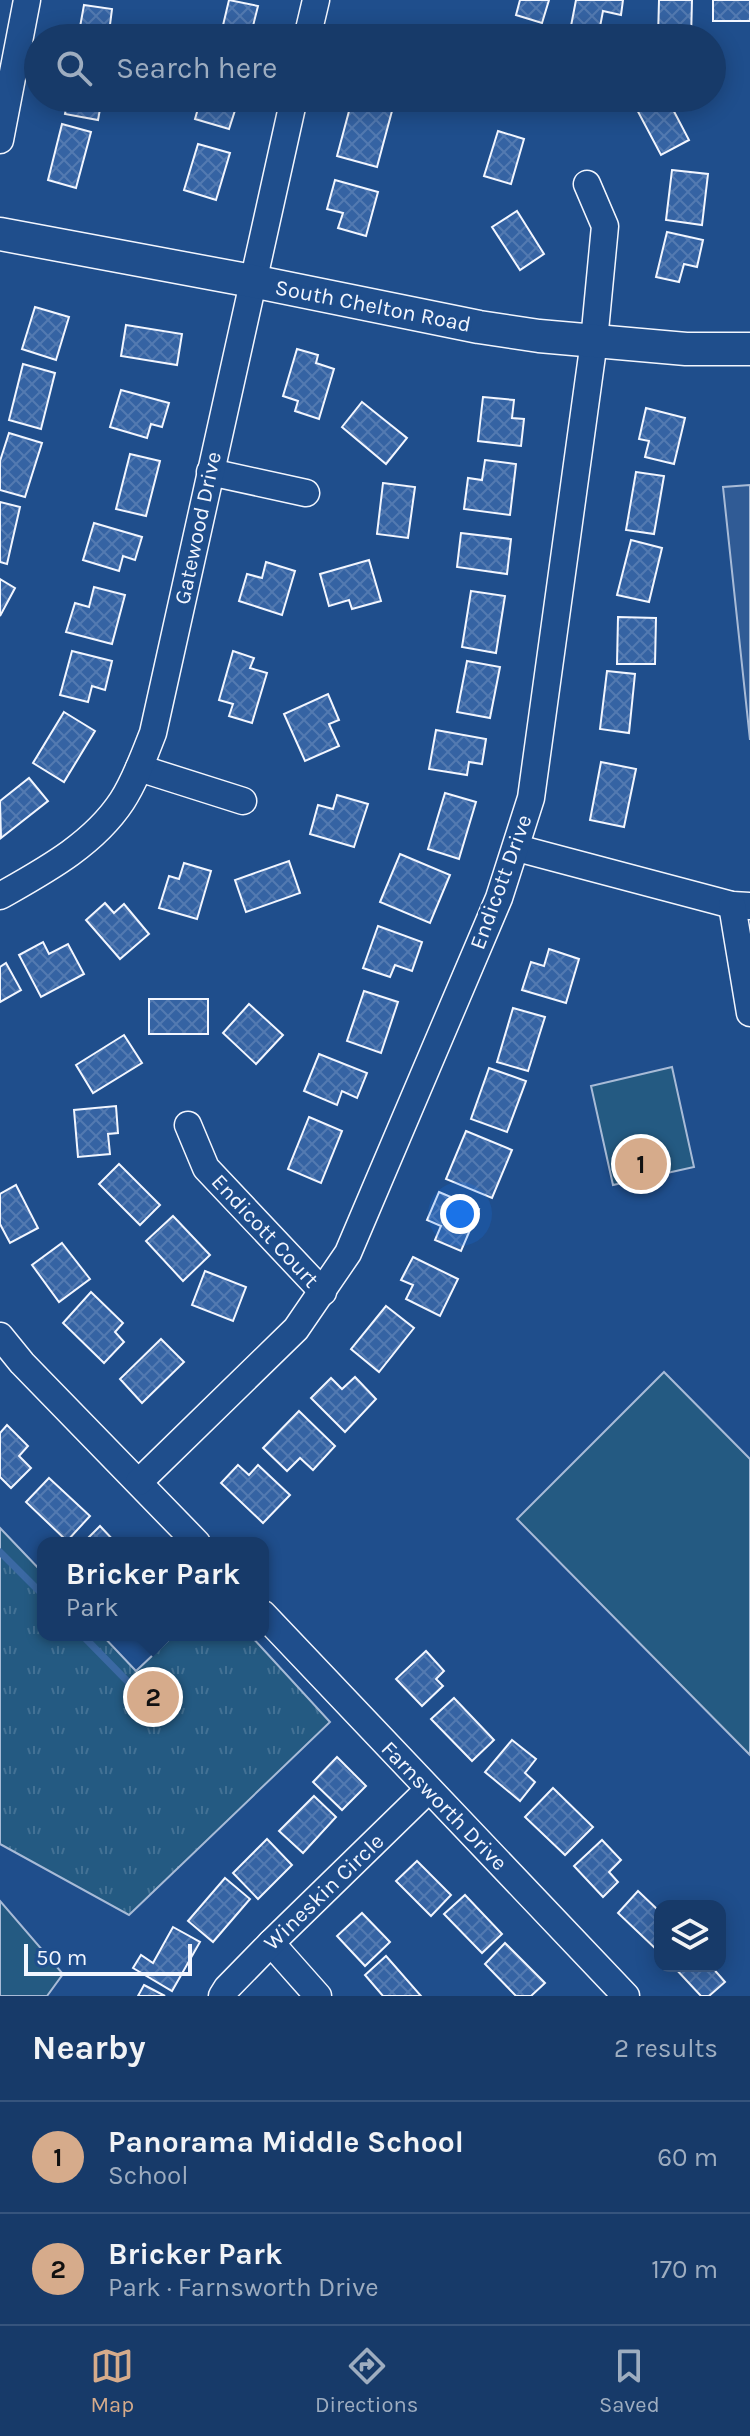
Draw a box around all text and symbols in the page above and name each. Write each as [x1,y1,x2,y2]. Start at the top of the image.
search box [24,24,726,112]
icon: search [52,46,96,90]
text: Search here [116,50,277,86]
street label: South Chelton Road [273,274,473,338]
street label: Gatewood Drive [169,449,227,607]
street label: Endicott Drive [465,811,537,953]
pin: 1 [615,1134,667,1194]
street label: Endicott Court [206,1169,324,1293]
your location [440,1194,480,1234]
popup [37,1537,269,1641]
text: Bricker Park [66,1556,240,1592]
text: Park [66,1592,119,1623]
pin: 2 [127,1667,179,1727]
street label: Farnsworth Drive [376,1736,512,1876]
street label: Wineskin Circle [259,1828,389,1956]
map controls [654,1900,726,1972]
button: layers [654,1900,726,1972]
scale bar [24,1940,192,1976]
text: 50 m [36,1945,87,1971]
text: Nearby [32,2028,146,2068]
text: 2 results [614,2033,718,2064]
text: Panorama Middle School [108,2124,464,2160]
text: 1 [53,2142,63,2173]
text: 60 m [657,2142,718,2173]
text: School [108,2160,189,2191]
text: Bricker Park [108,2236,282,2272]
text: 2 [50,2254,66,2285]
text: 170 m [651,2254,718,2285]
text: Park · Farnsworth Drive [108,2272,379,2303]
tab: Map [90,2344,134,2418]
tab: Directions [315,2344,418,2418]
tab: Saved [599,2344,660,2418]

